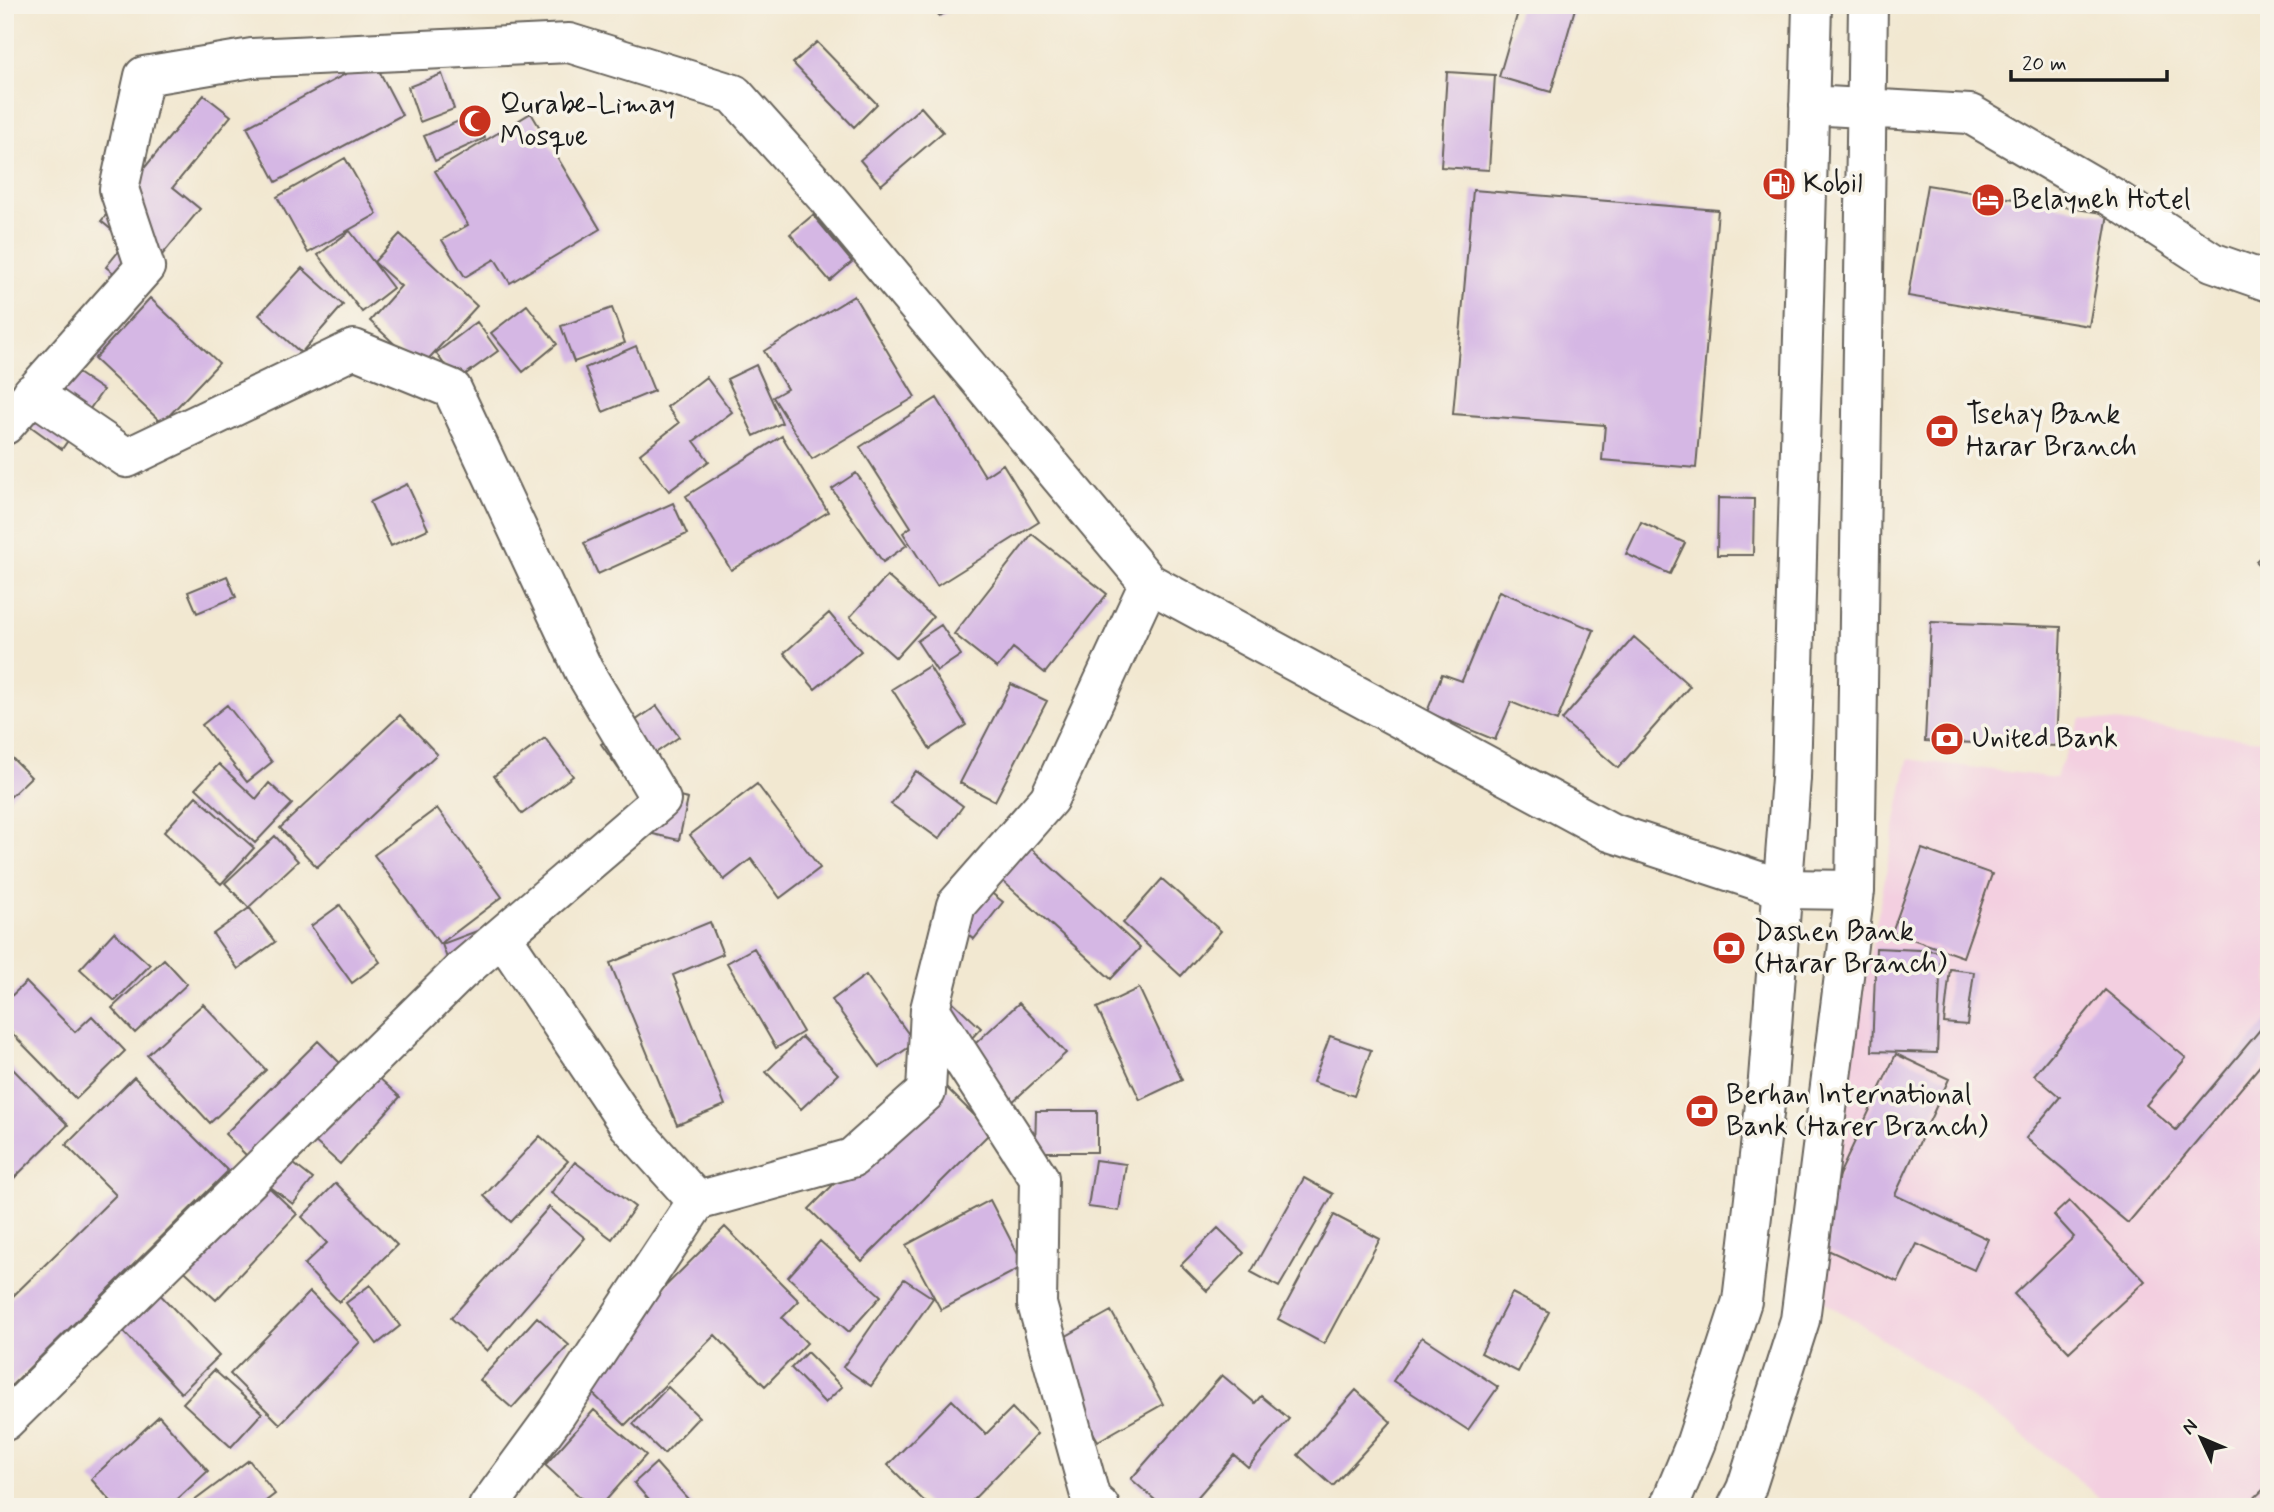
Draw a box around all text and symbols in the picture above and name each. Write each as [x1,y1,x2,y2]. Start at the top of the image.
scale bar [2011,38,2167,82]
text: 20 m [2022,50,2067,78]
place label: Qurabe-Limay Mosque [500,87,675,156]
mosque icon: Qurabe-Limay Mosque [456,102,494,140]
fuel station icon: Kobil [1760,165,1798,203]
place label: Kobil [1803,166,1863,203]
hotel icon: Belayneh Hotel [1969,181,2007,219]
place label: Belayneh Hotel [2012,182,2191,219]
place label: Tsehay Bank Harar Branch [1966,397,2137,466]
bank icon: Tsehay Bank Harar Branch [1923,412,1961,450]
bank icon: United Bank [1928,720,1966,758]
place label: United Bank [1972,721,2118,758]
place label: Dashen Bank (Harar Branch) [1754,914,1947,983]
bank icon: Dashen Bank (Harar Branch) [1710,929,1748,967]
place label: Berhan International Bank (Harer Branch) [1726,1077,1988,1146]
bank icon: Berhan International Bank (Harer Branch) [1683,1092,1721,1130]
north arrow [2166,1404,2236,1474]
text: N [2176,1414,2203,1440]

